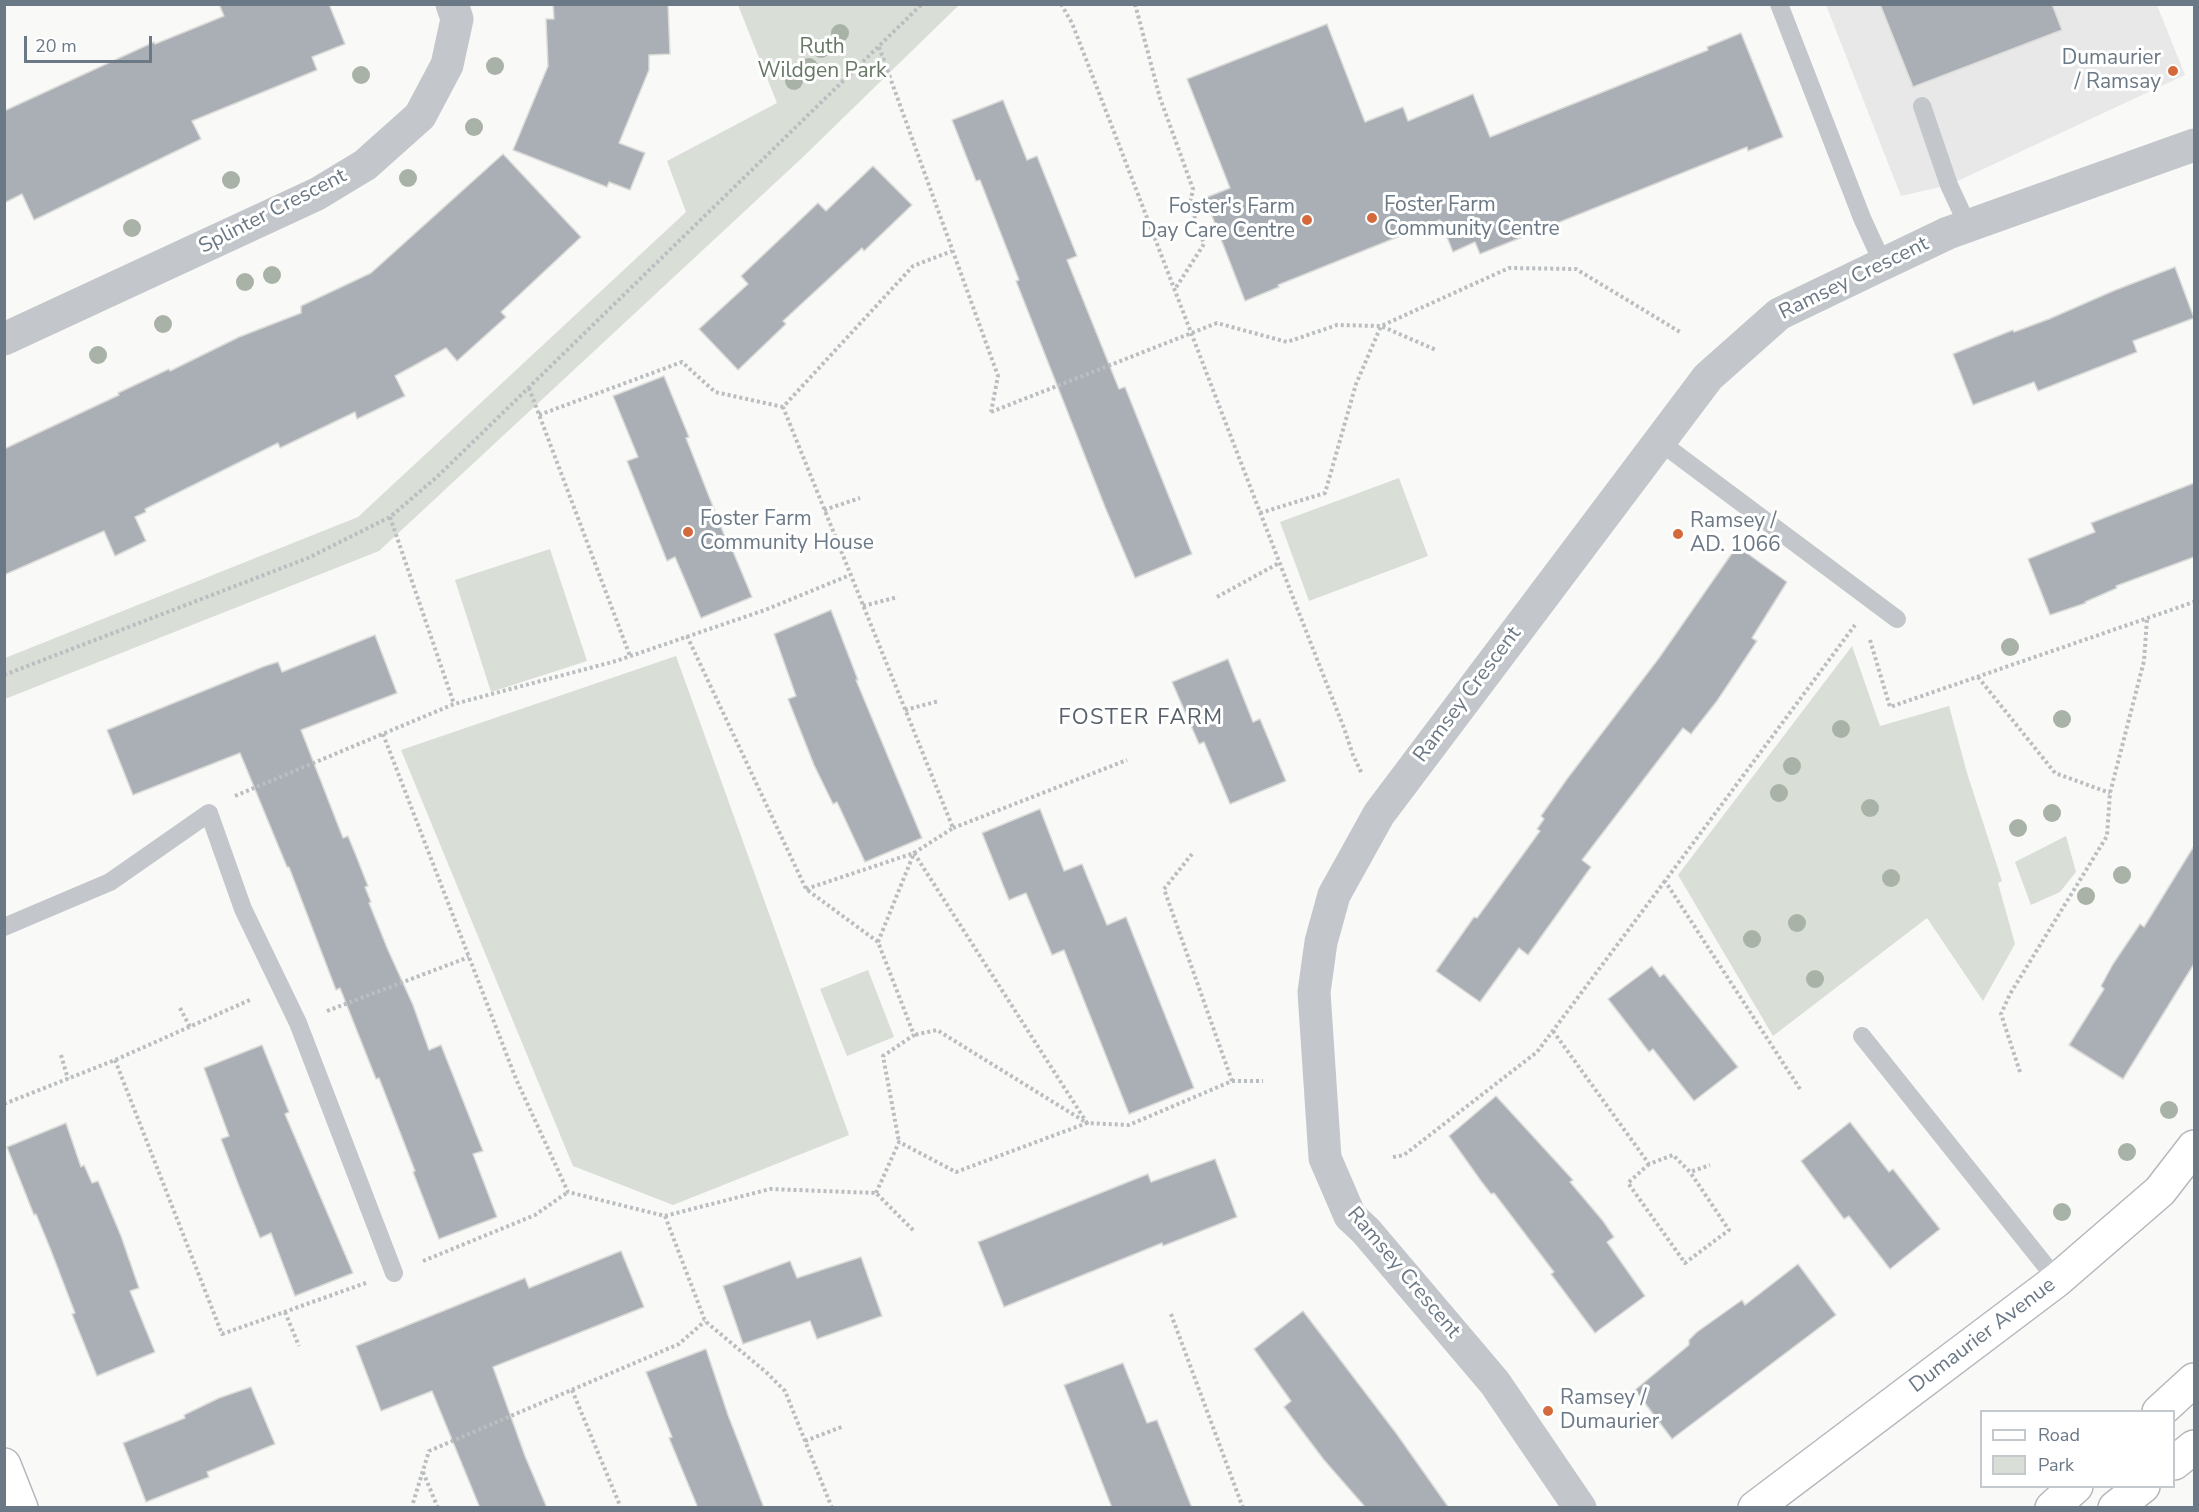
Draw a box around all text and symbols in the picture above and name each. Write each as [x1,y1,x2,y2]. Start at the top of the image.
scale bar [27,24,154,62]
text: 20 m [35,34,77,58]
park label: Ruth Wildgen Park [757,35,887,85]
place label: Dumaurier / Ramsay [2062,46,2161,96]
marker: Dumaurier / Ramsay [2166,64,2180,78]
street label: Splinter Crescent [195,164,351,260]
place label: Foster Farm Community Centre [1384,193,1560,243]
place label: Foster's Farm Day Care Centre [1141,195,1295,245]
marker: Foster Farm Community Centre [1365,211,1379,225]
marker: Foster's Farm Day Care Centre [1300,213,1314,227]
street label: Ramsey Crescent [1775,232,1933,326]
place label: Foster Farm Community House [700,507,874,557]
place label: Ramsey / AD. 1066 [1690,509,1781,559]
marker: Foster Farm Community House [681,525,695,539]
marker: Ramsey / AD. 1066 [1671,527,1685,541]
street label: Ramsey Crescent [1409,622,1527,768]
district label: FOSTER FARM [1058,706,1224,732]
street label: Ramsey Crescent [1341,1202,1465,1344]
street label: Dumaurier Avenue [1905,1273,2061,1399]
place label: Ramsey / Dumaurier [1560,1386,1659,1436]
marker: Ramsey / Dumaurier [1541,1404,1555,1418]
legend [1980,1410,2175,1488]
text: Road [2038,1423,2080,1447]
text: Park [2038,1453,2074,1477]

